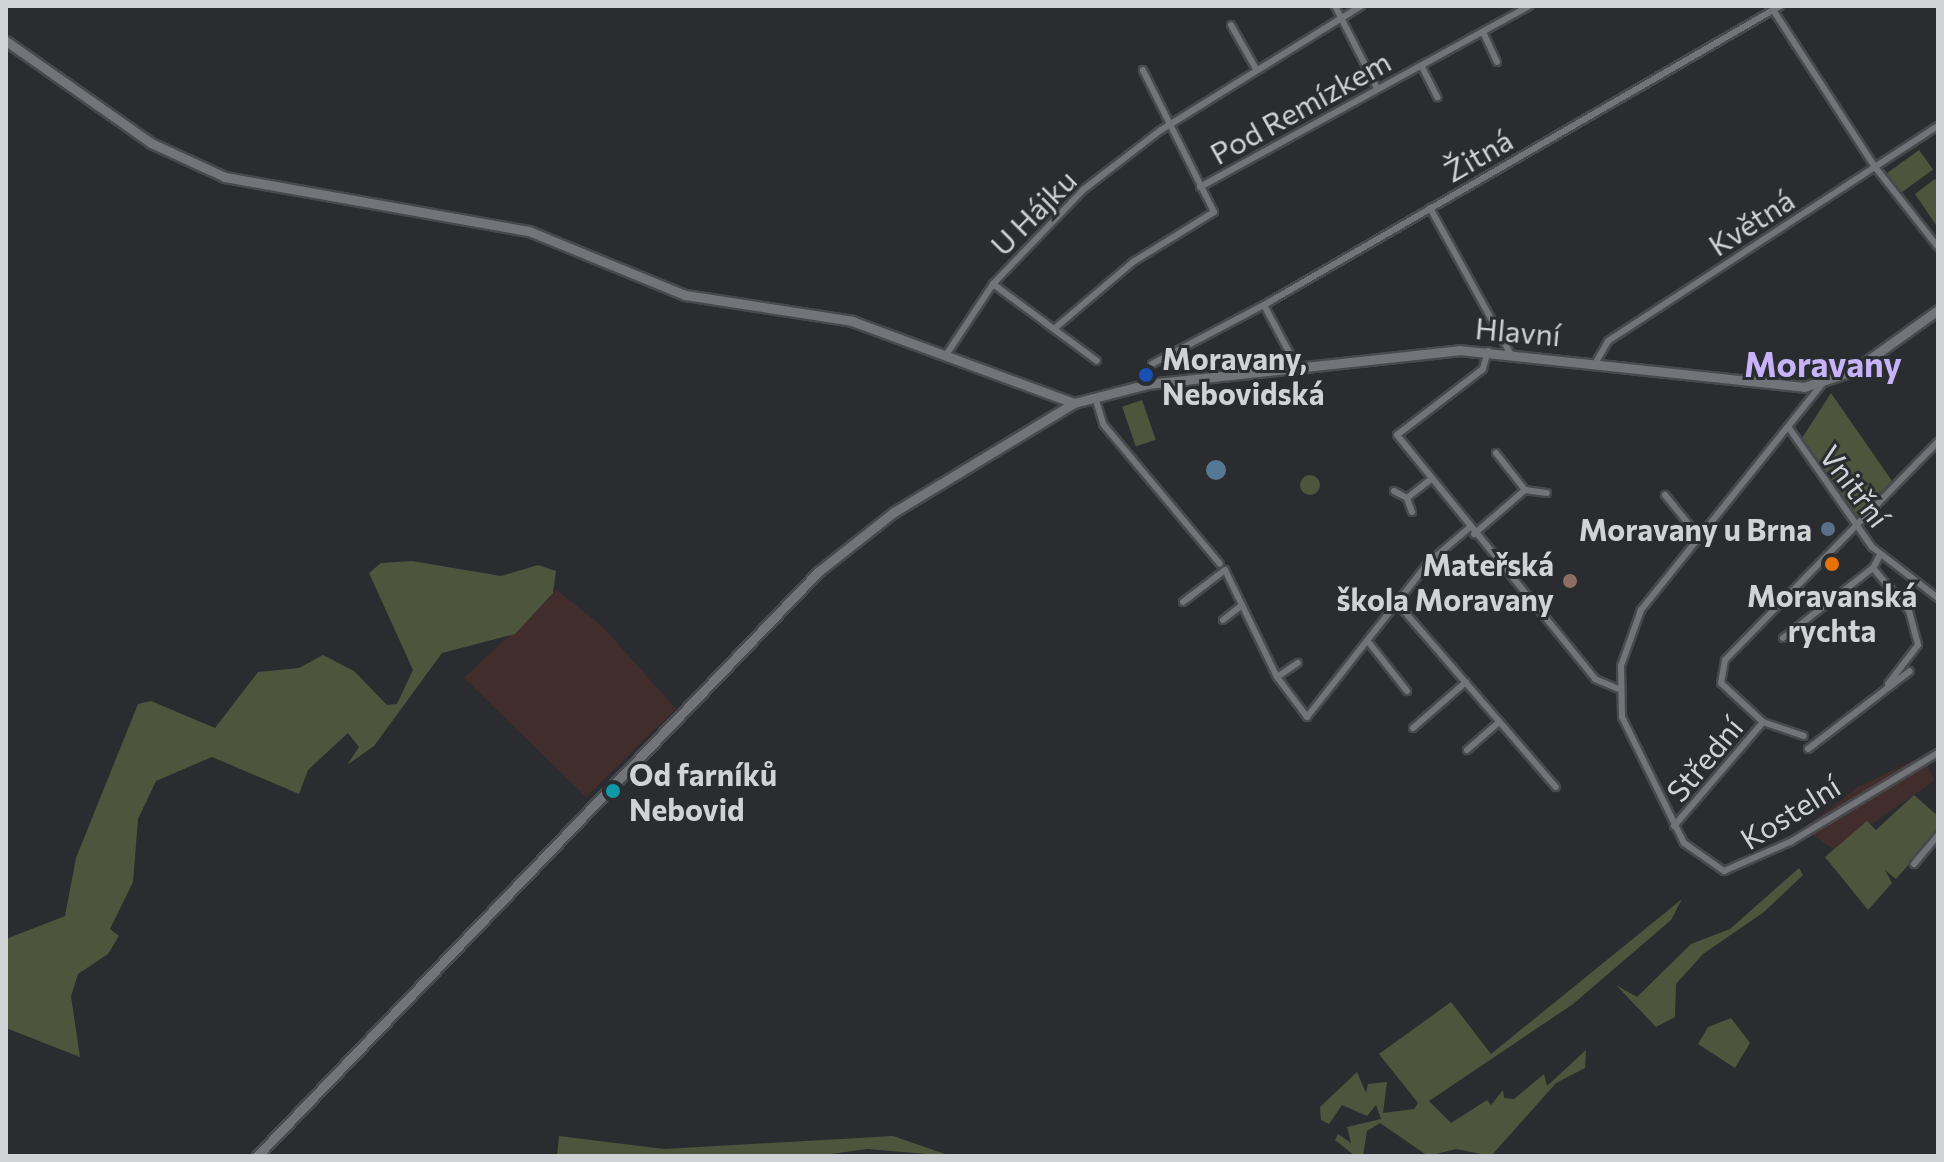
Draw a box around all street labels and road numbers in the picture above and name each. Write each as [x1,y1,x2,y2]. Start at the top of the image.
street label: Pod Remízkem [1204,43,1396,171]
street label: Žitná [1437,121,1519,189]
street label: U Hájku [983,162,1083,262]
street label: Květná [1702,181,1800,263]
street label: Hlavní [1474,309,1562,353]
street label: Vnitřní [1813,438,1897,534]
street label: Střední [1658,709,1750,809]
street label: Kostelní [1734,767,1846,857]

